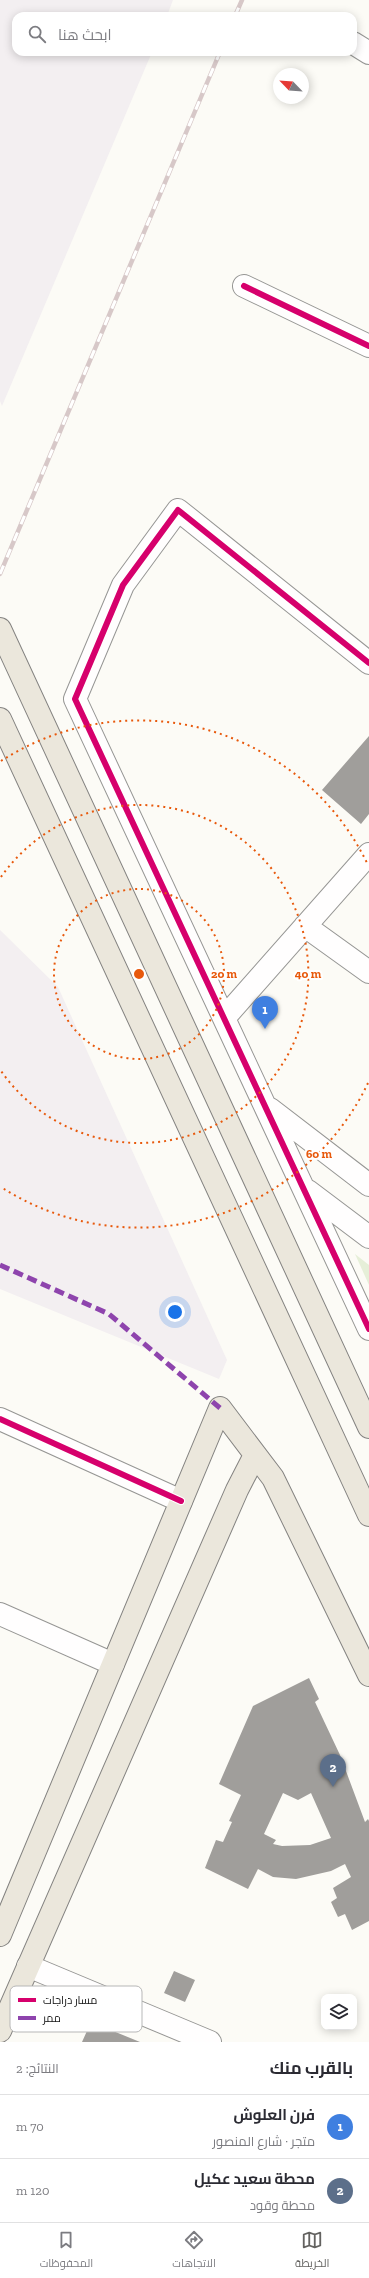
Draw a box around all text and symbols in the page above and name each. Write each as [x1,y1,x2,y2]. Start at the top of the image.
search box [12,12,357,56]
icon: search [26,23,48,45]
text: ابحث هنا [58,26,112,44]
north arrow [273,68,309,104]
centre of rings [132,967,146,981]
text: 20 m [211,967,238,981]
text: 40 m [295,967,322,981]
pin: 1 [252,996,278,1029]
text: 60 m [306,1147,333,1161]
your location [165,1302,185,1322]
pin: 2 [320,1754,346,1787]
legend [10,1986,142,2032]
text: مسار دراجات [43,1994,97,2007]
map controls [321,1994,357,2030]
button: layers [321,1994,357,2030]
text: ممر [42,2012,61,2025]
text: بالقرب منك [270,2058,353,2078]
text: النتائج: 2 [16,2061,59,2076]
text: فرن العلوش [234,2106,315,2124]
text: 70 m [16,2119,44,2134]
text: 1 [337,2119,343,2134]
text: متجر · شارع المنصور [213,2134,315,2149]
text: محطة سعيد عكيل [194,2170,315,2188]
text: 120 m [16,2183,49,2198]
text: 2 [337,2183,344,2198]
text: محطة وقود [250,2198,315,2213]
tab: المحفوظات [40,2229,93,2273]
tab: الاتجاهات [172,2229,216,2273]
tab: الخريطة [295,2229,329,2273]

